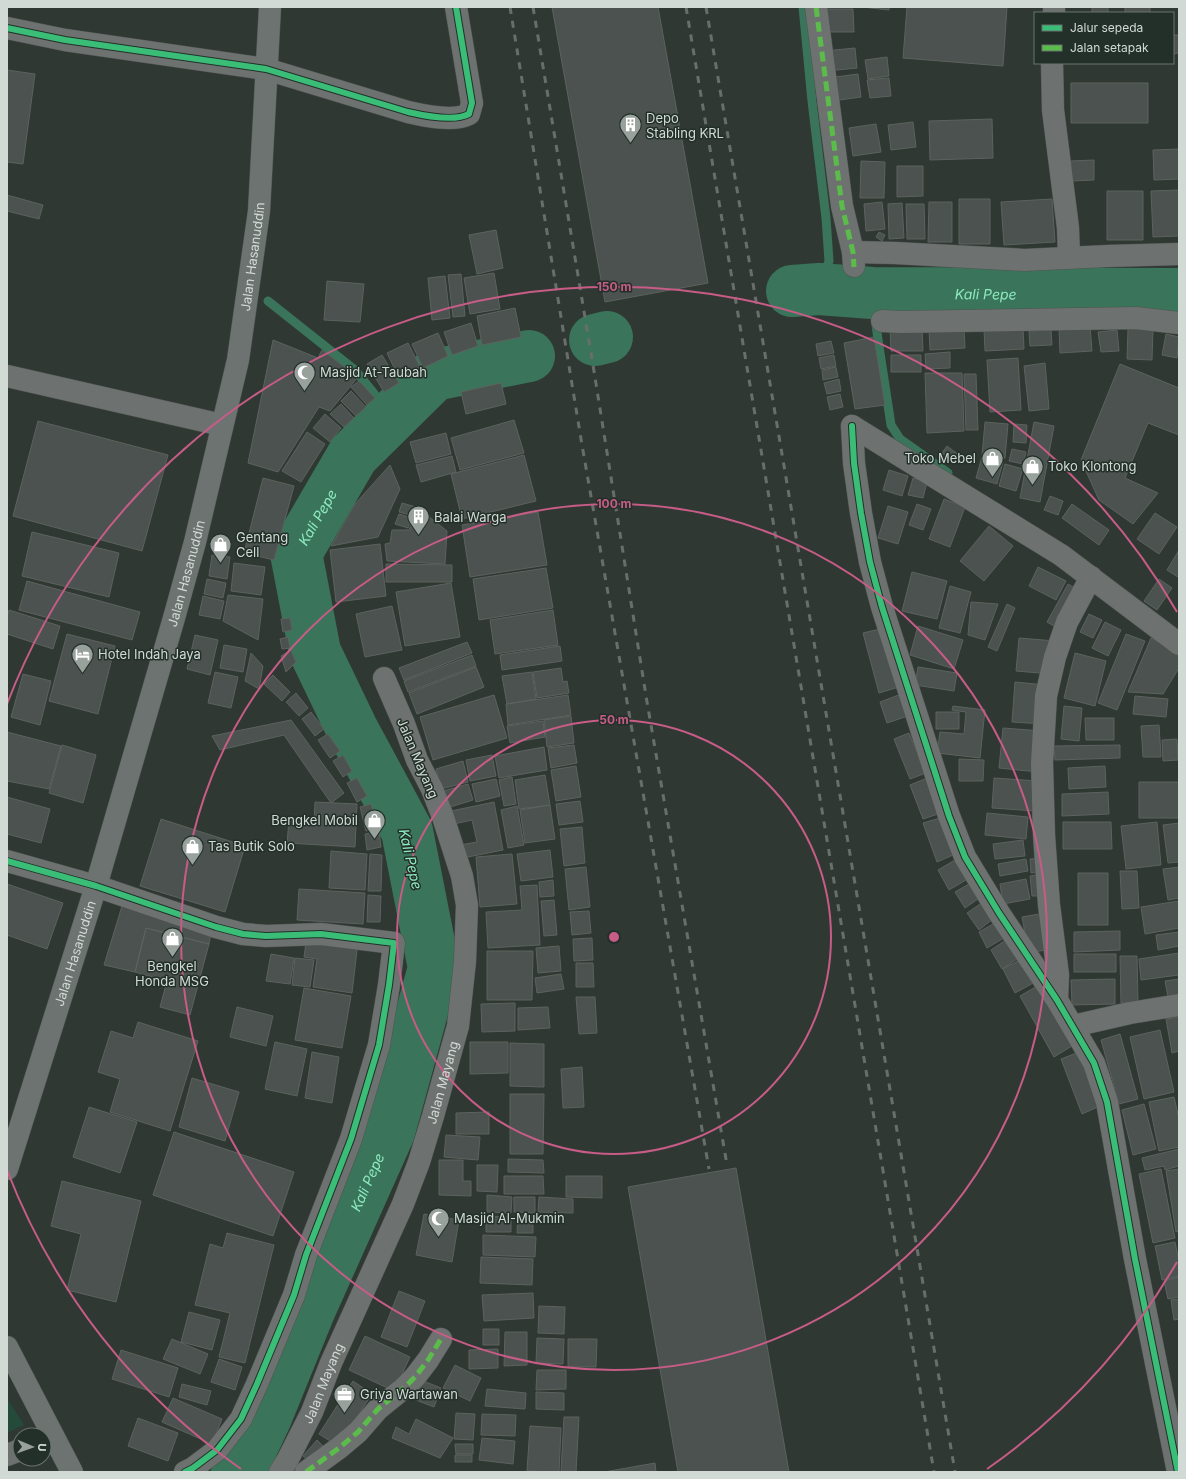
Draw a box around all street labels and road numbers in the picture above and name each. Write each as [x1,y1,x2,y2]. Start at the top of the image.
street label: Jalan Hasanuddin [237,202,267,312]
street label: Jalan Hasanuddin [164,518,208,629]
street label: Jalan Mayang [394,715,442,801]
street label: Jalan Hasanuddin [51,899,99,1008]
street label: Jalan Mayang [423,1039,461,1126]
street label: Jalan Mayang [299,1340,347,1426]

